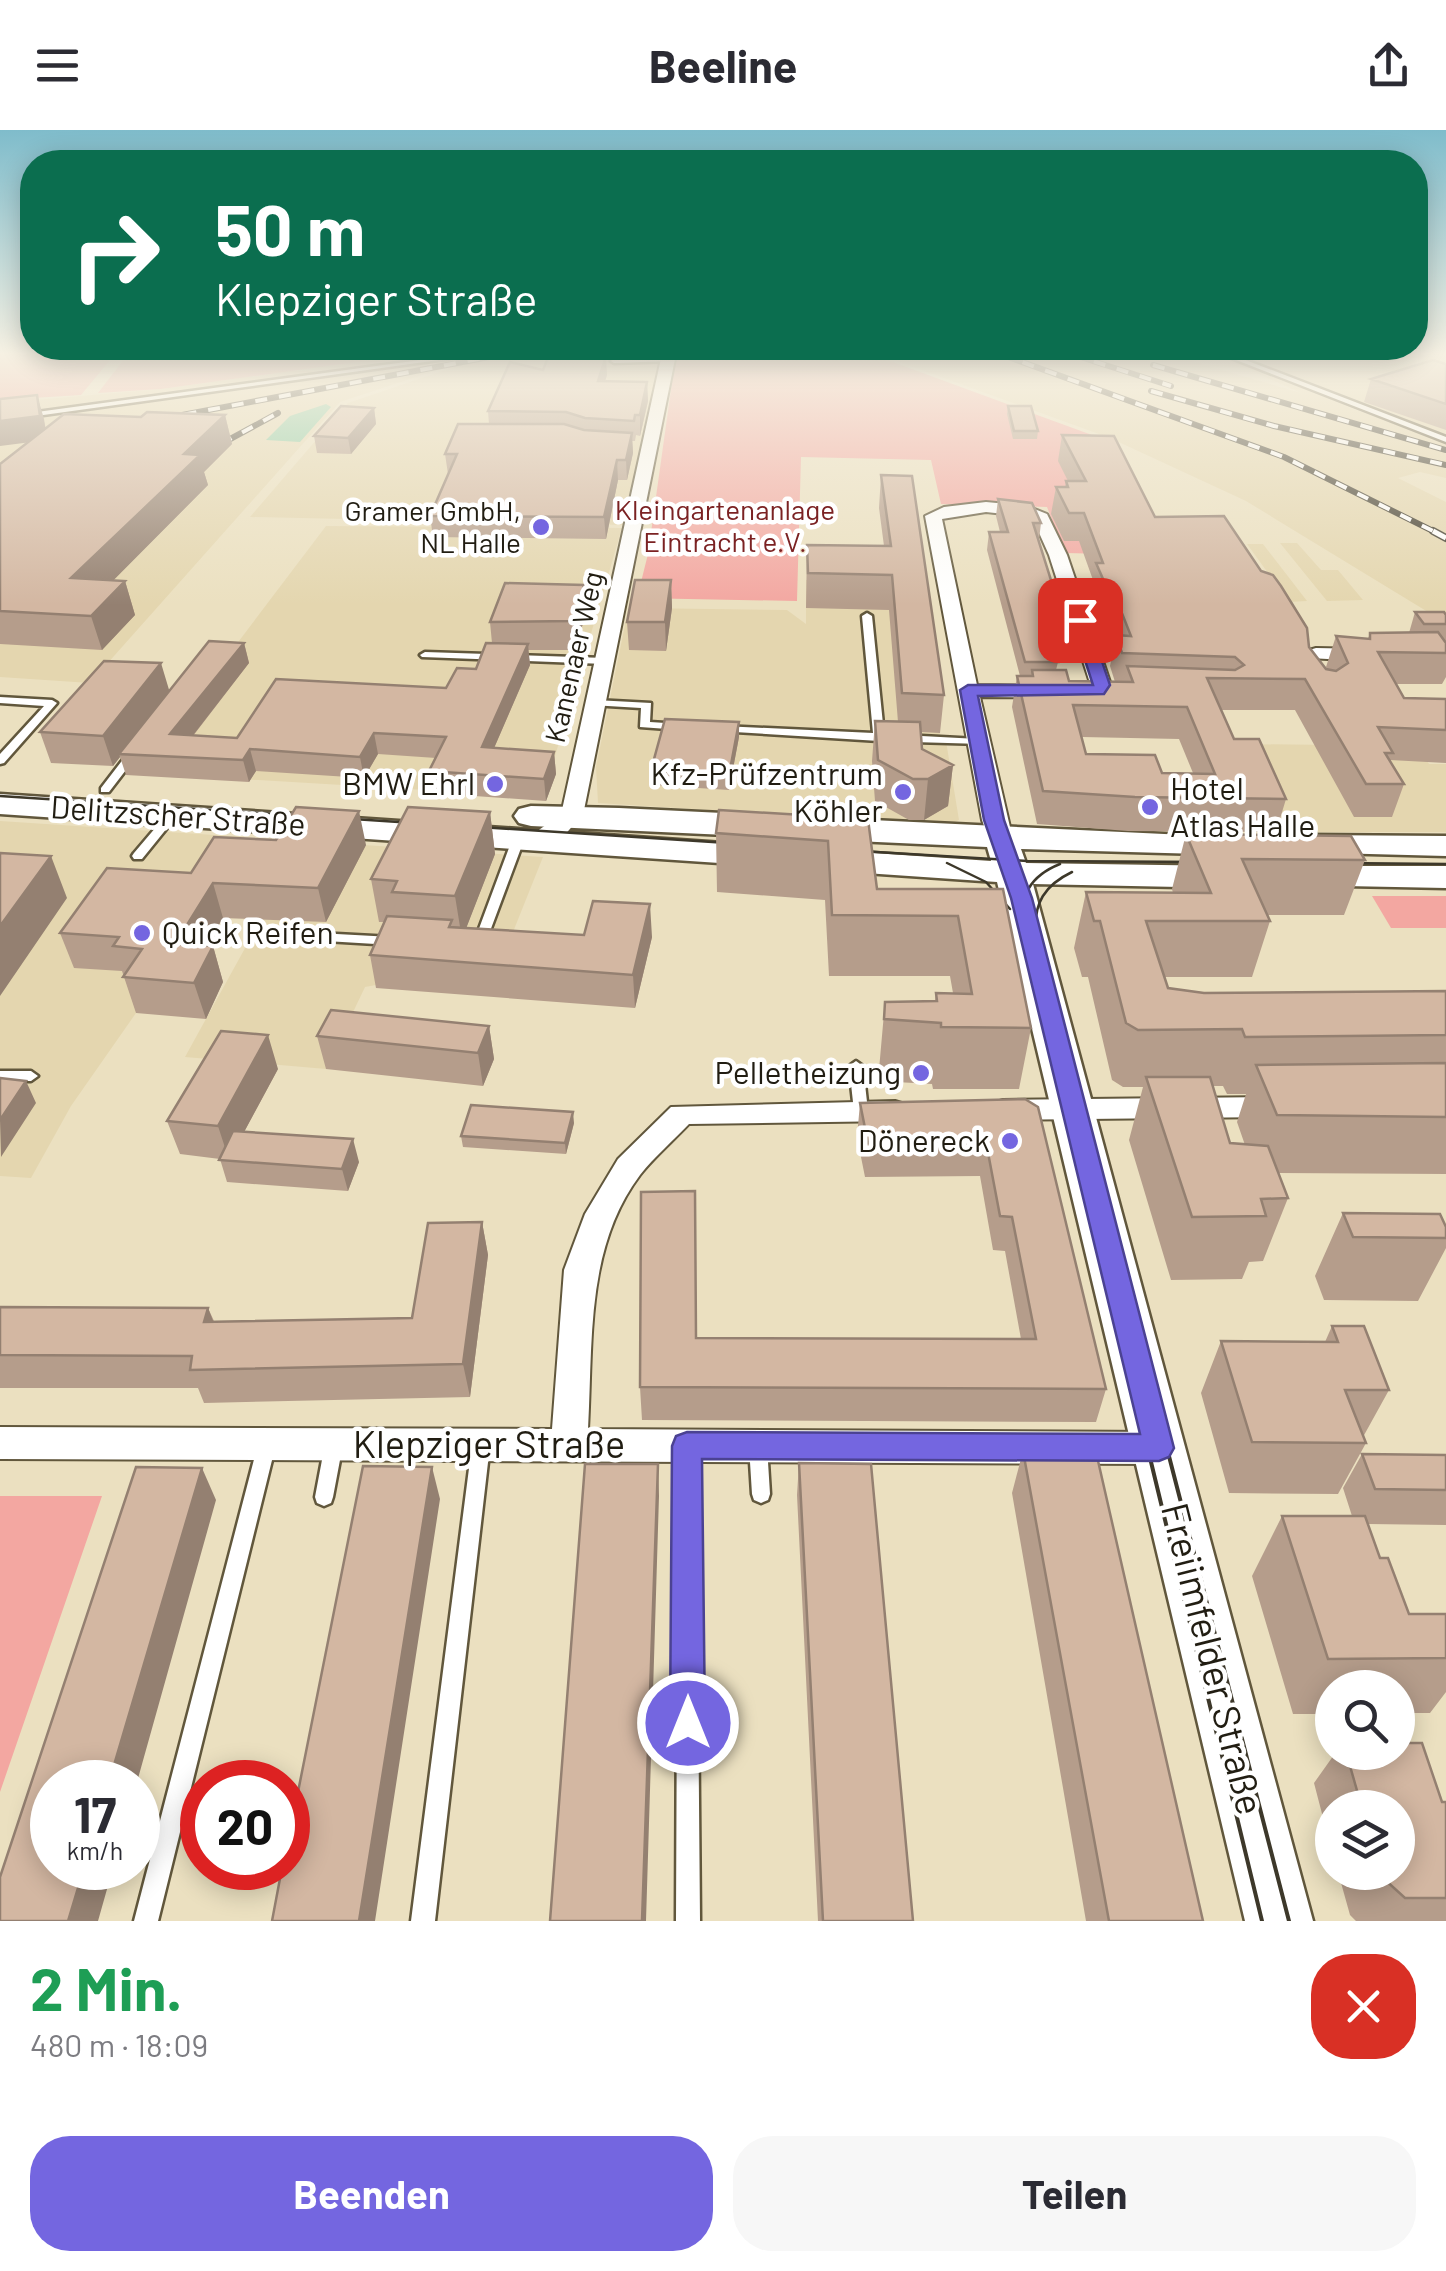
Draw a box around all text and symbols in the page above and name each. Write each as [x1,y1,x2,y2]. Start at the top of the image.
icon: menu [30,38,85,93]
text: Beeline [649,38,797,92]
icon: share [1361,38,1416,93]
text: 50 m [215,186,365,270]
icon: right [50,190,180,320]
text: Klepziger Straße [215,271,538,325]
park label: Kleingartenanlage Eintracht e.V. [615,492,835,558]
place label: Gramer GmbH, NL Halle [344,493,521,559]
marker: Gramer GmbH, NL Halle [530,516,552,538]
street label: Kanenaer Weg [537,568,609,746]
pin [1038,578,1123,663]
icon: arrive [1053,593,1108,648]
place label: Kfz-Prüfzentrum Köhler [651,753,883,828]
place label: BMW Ehrl [342,763,475,801]
place label: Hotel Atlas Halle [1170,768,1315,843]
marker: BMW Ehrl [484,773,506,795]
marker: Kfz-Prüfzentrum Köhler [892,781,914,803]
street label: Delitzscher Straße [49,786,307,842]
marker: Hotel Atlas Halle [1139,796,1161,818]
place label: Quick Reifen [162,912,334,950]
marker: Quick Reifen [131,922,153,944]
place label: Pelletheizung [714,1052,901,1090]
marker: Pelletheizung [910,1062,932,1084]
place label: Dönereck [858,1120,990,1158]
marker: Dönereck [999,1130,1021,1152]
street label: Klepziger Straße [353,1420,625,1466]
street label: Freiimfelder Straße [1153,1498,1275,1819]
map controls [1315,1670,1415,1890]
button: search [1315,1670,1415,1770]
position arrow [636,1671,740,1775]
speed limit sign: 20 [180,1760,310,1890]
text: 17 [74,1783,116,1843]
button: layers [1315,1790,1415,1890]
text: km/h [67,1835,123,1865]
text: 2 Min. [30,1951,182,2023]
button: close [1311,1954,1416,2059]
text: 480 m · 18:09 [30,2025,208,2063]
button: Beenden [30,2136,713,2251]
button: Teilen [733,2136,1416,2251]

